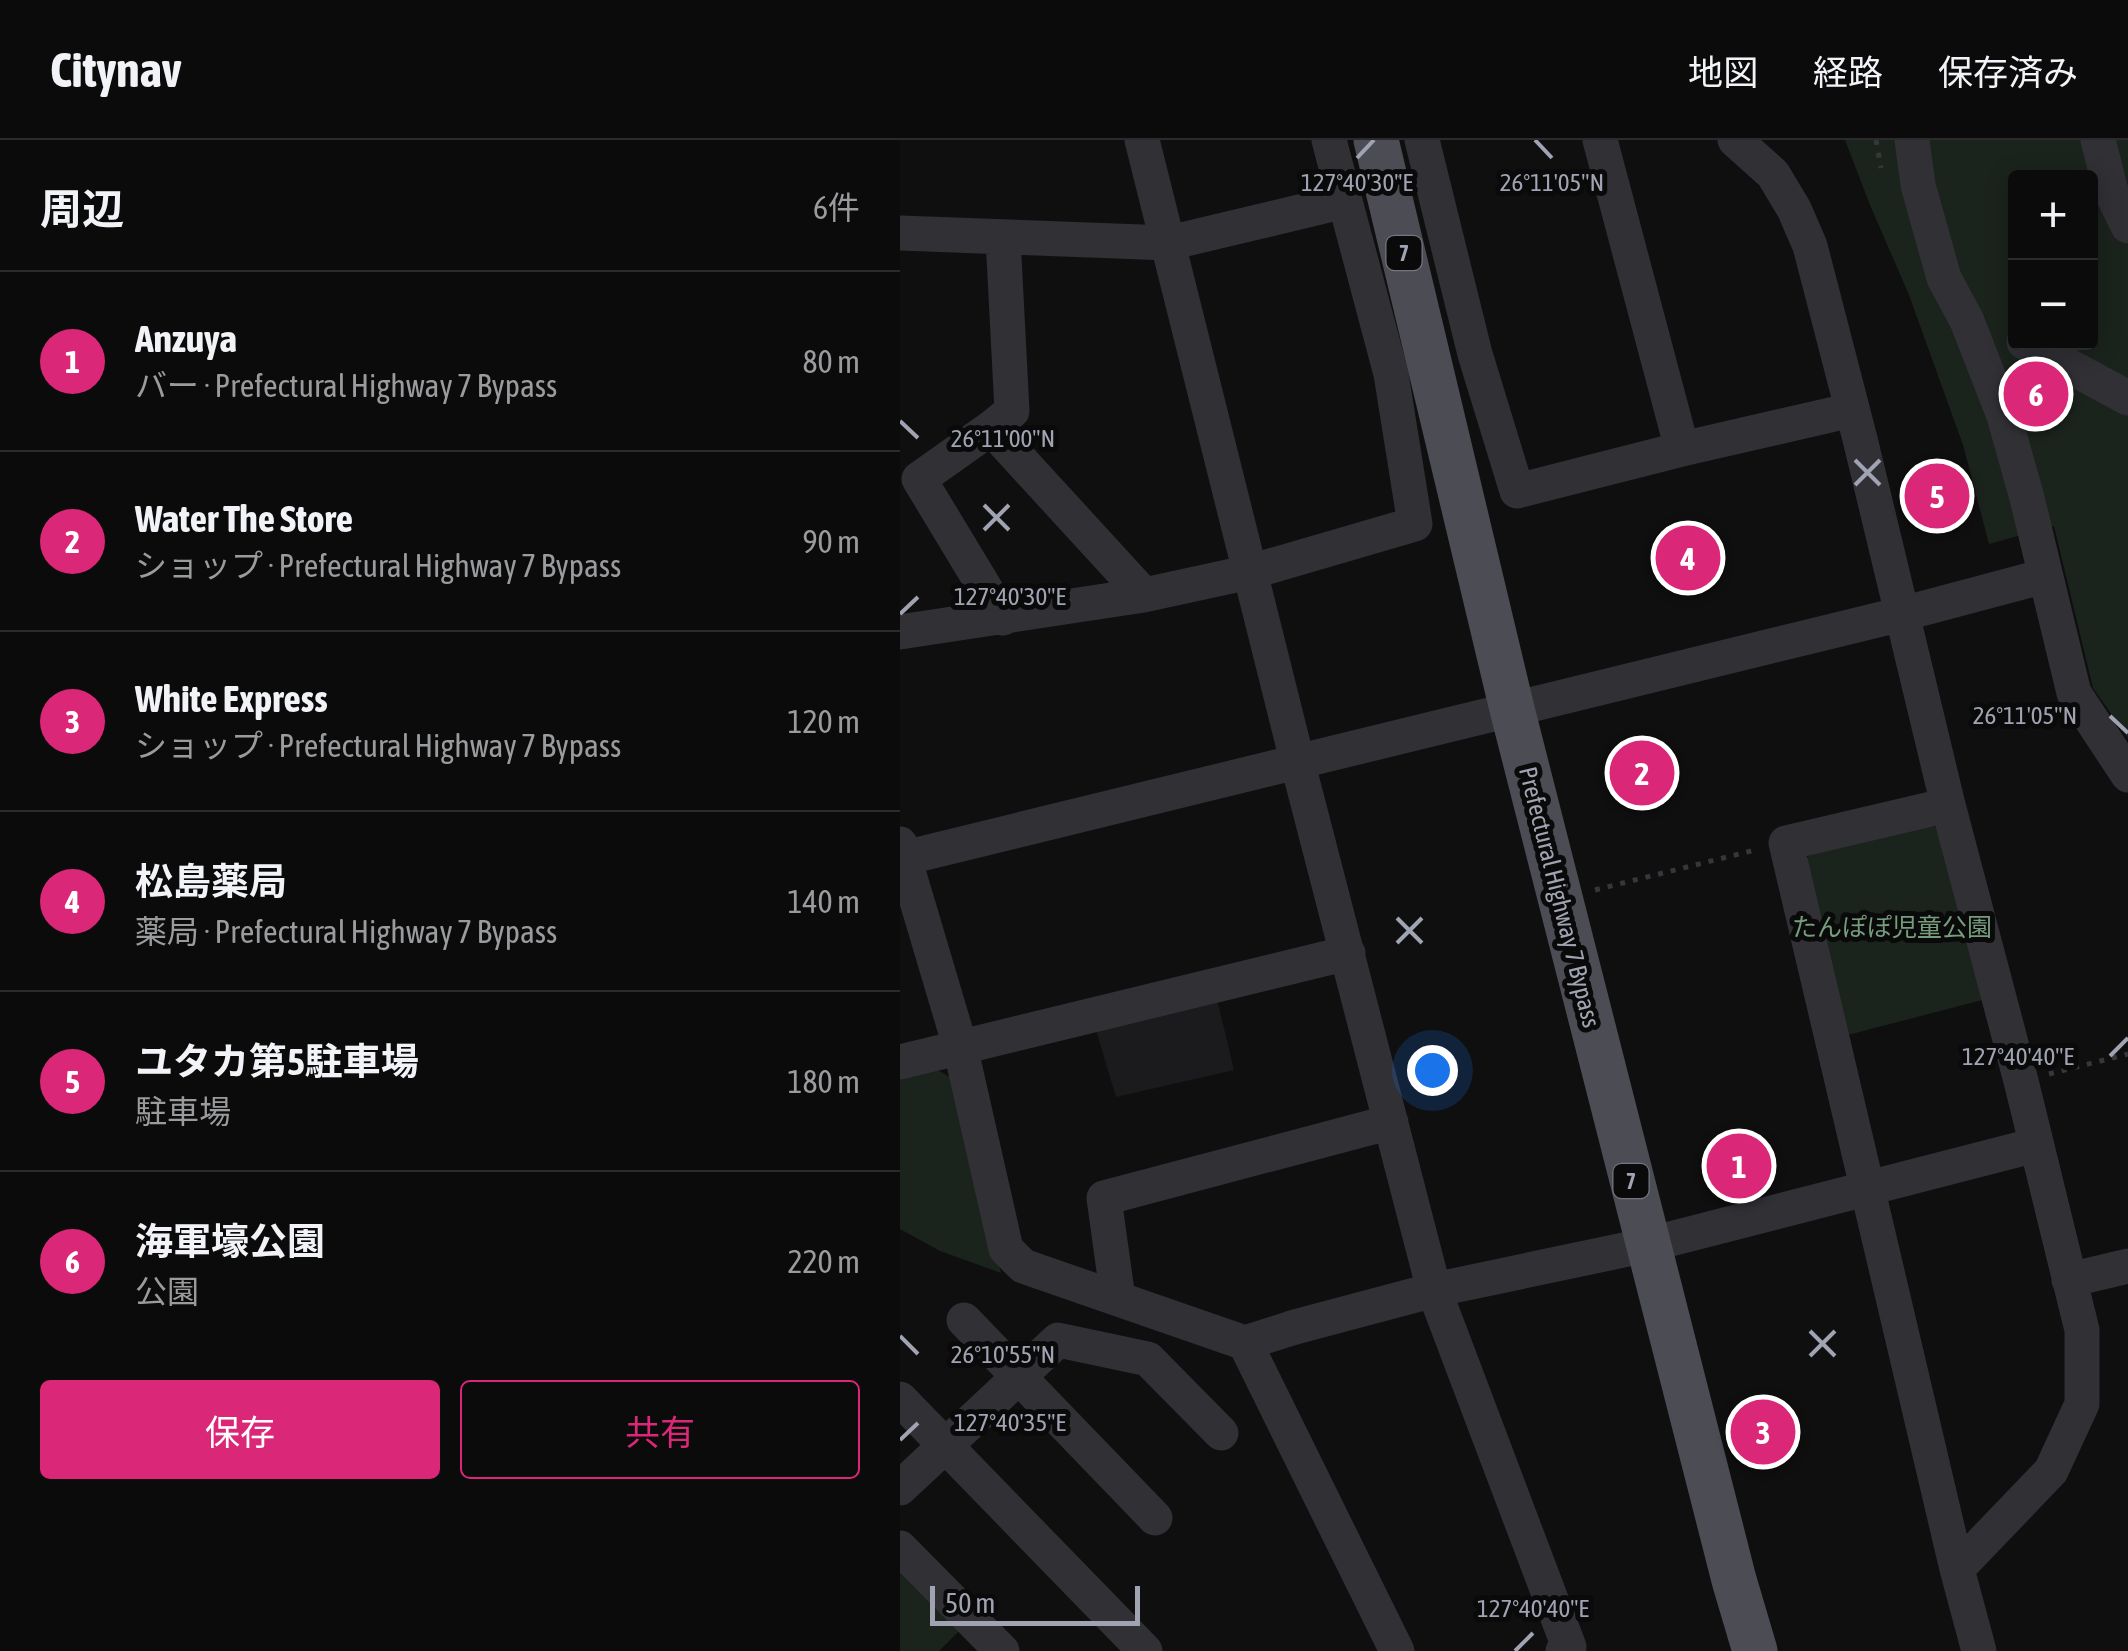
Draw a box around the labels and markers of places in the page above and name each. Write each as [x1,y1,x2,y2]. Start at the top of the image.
pin: 6 [2004,356,2068,432]
pin: 5 [1904,458,1970,534]
pin: 4 [1656,520,1720,596]
pin: 2 [1610,736,1674,810]
pin: 1 [1706,1128,1772,1204]
pin: 3 [1730,1394,1796,1470]

